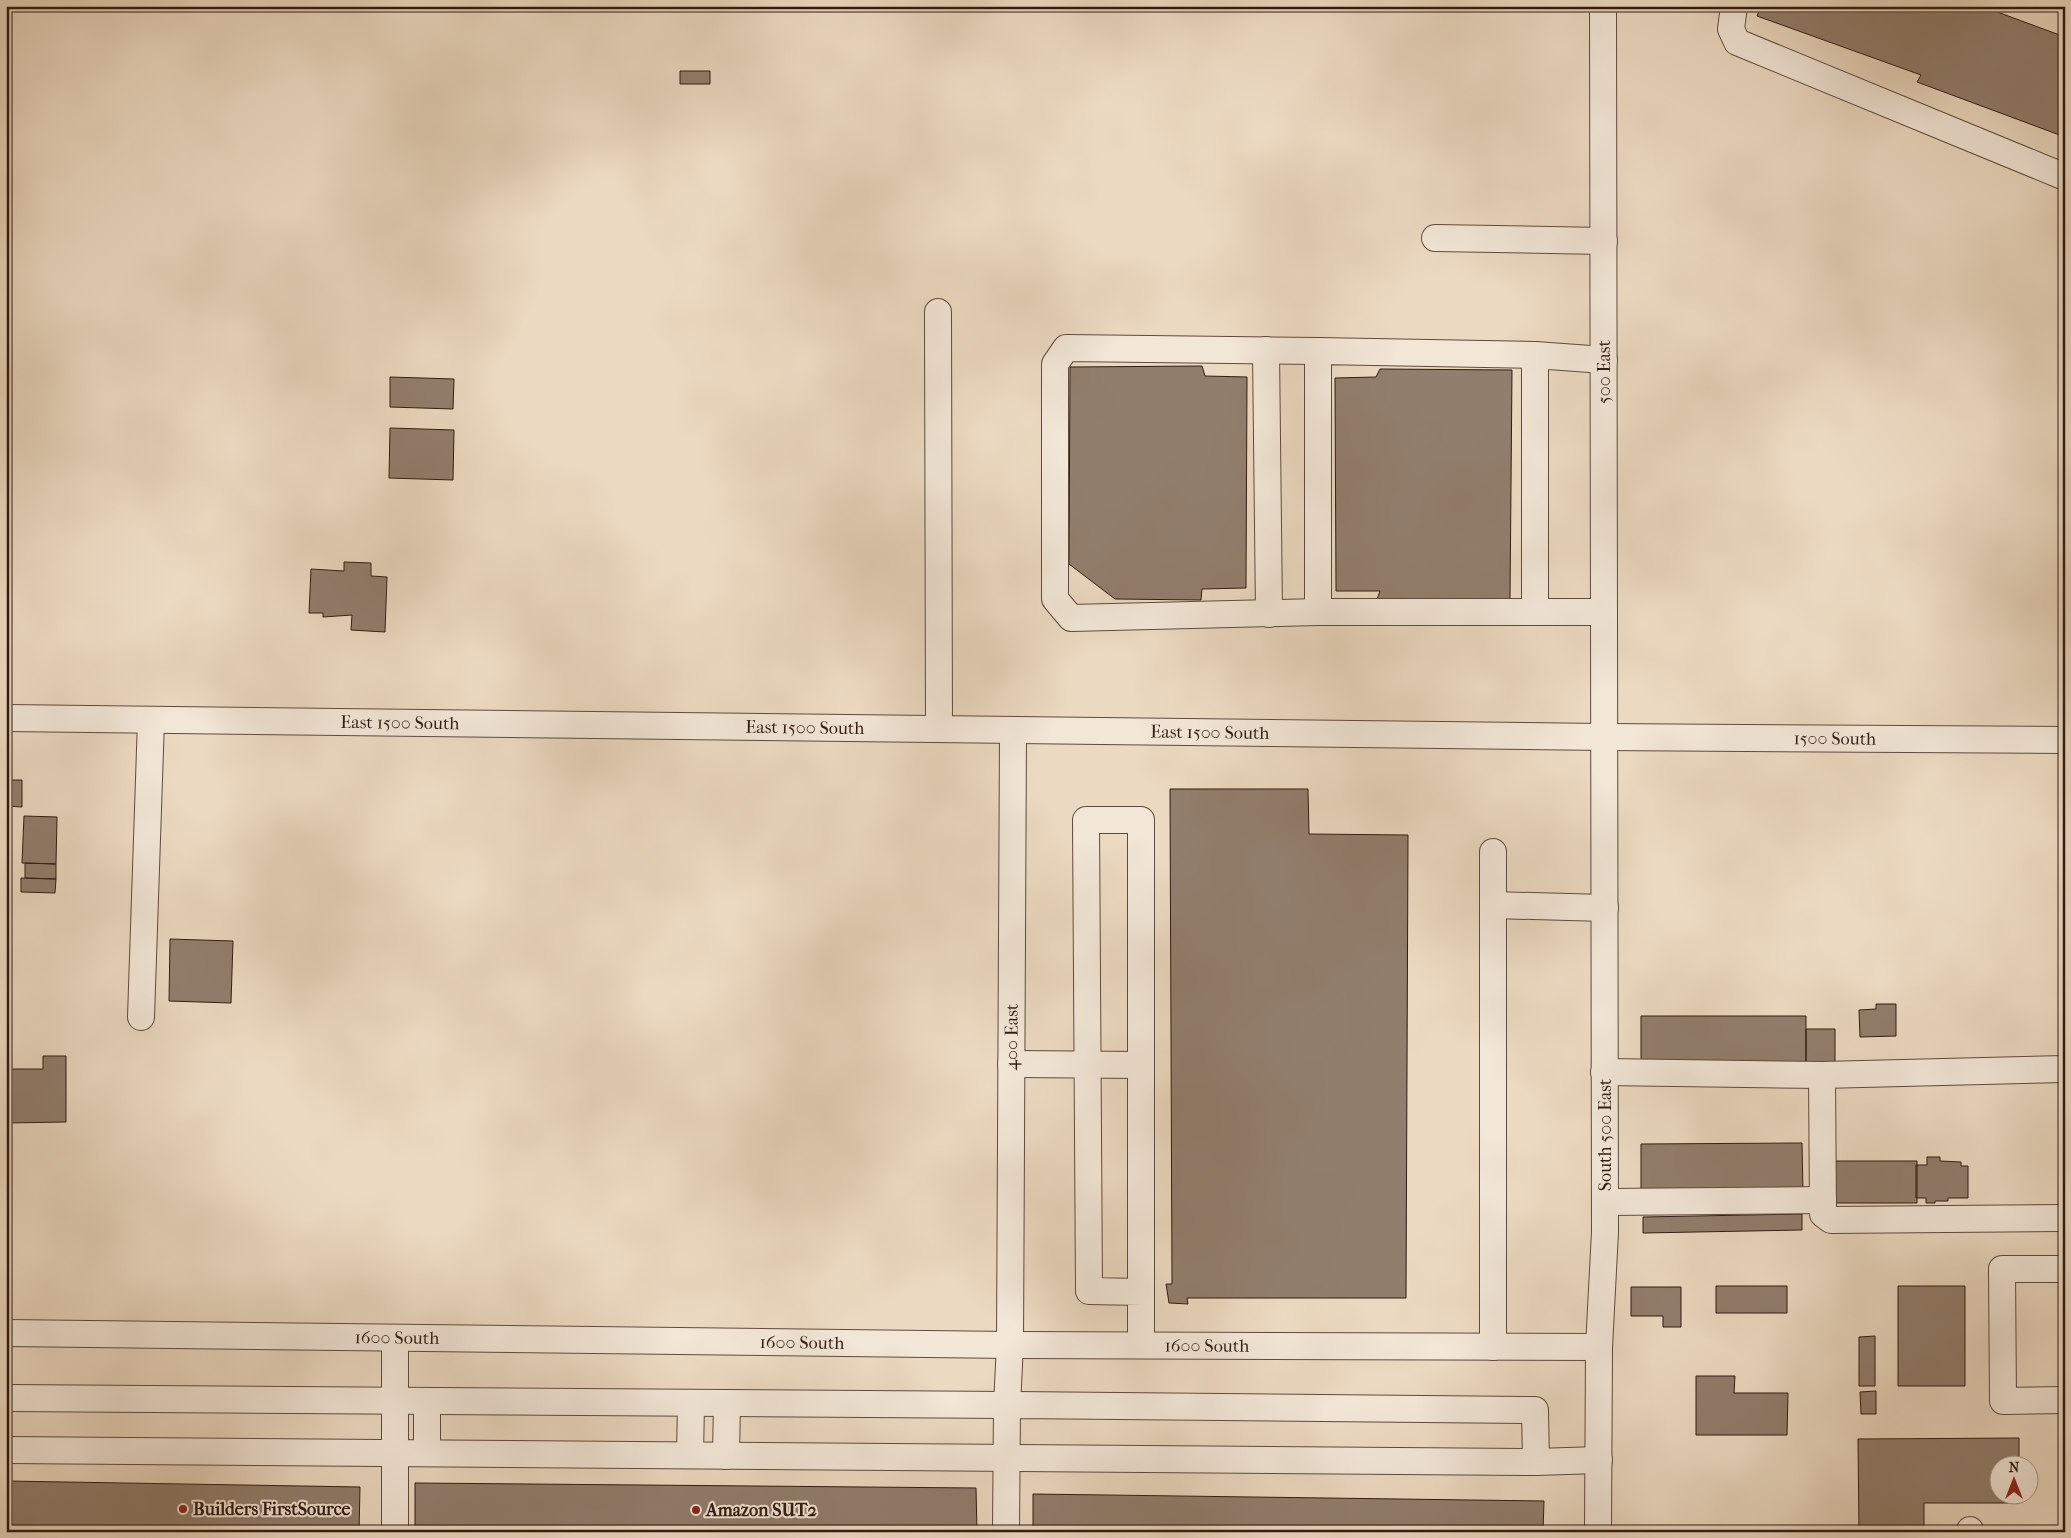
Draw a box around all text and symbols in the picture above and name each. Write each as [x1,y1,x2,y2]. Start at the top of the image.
street label: 500 East [1594,340,1615,404]
street label: East 1500 South [340,711,460,734]
street label: East 1500 South [745,716,865,739]
street label: East 1500 South [1150,721,1270,744]
street label: 1500 South [1793,728,1876,749]
street label: 400 East [1001,1003,1022,1071]
street label: South 500 East [1595,1078,1616,1191]
street label: 1600 South [354,1327,440,1349]
street label: 1600 South [759,1332,844,1354]
street label: 1600 South [1164,1335,1249,1356]
north arrow [1988,1456,2038,1506]
text: N [2009,1459,2020,1476]
place label: Builders FirstSource [193,1499,351,1520]
place label: Amazon SUT2 [705,1500,817,1521]
marker: Builders FirstSource [177,1503,189,1515]
marker: Amazon SUT2 [690,1504,702,1516]

